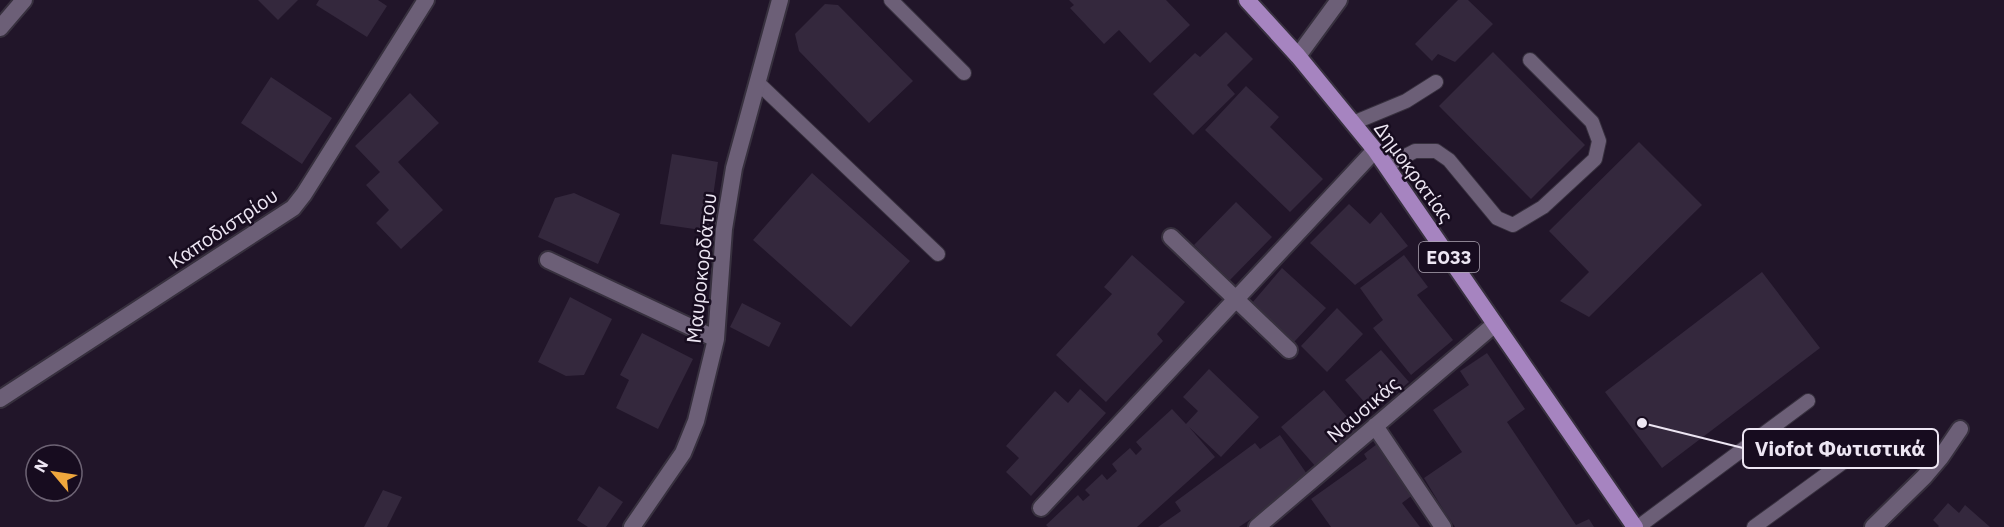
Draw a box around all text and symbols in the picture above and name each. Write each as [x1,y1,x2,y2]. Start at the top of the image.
street label: Δημοκρατίας [1368,116,1460,228]
street label: Καποδιστρίου [163,181,283,275]
street label: Μαυροκορδάτου [680,191,722,345]
road number: ΕΟ33 [1419,242,1479,272]
street label: Ναυσικάς [1321,370,1405,448]
callout: Viofot Φωτιστικά [1743,429,1938,468]
text: Viofot Φωτιστικά [1755,434,1925,462]
north arrow [24,443,84,503]
text: N [29,456,52,476]

